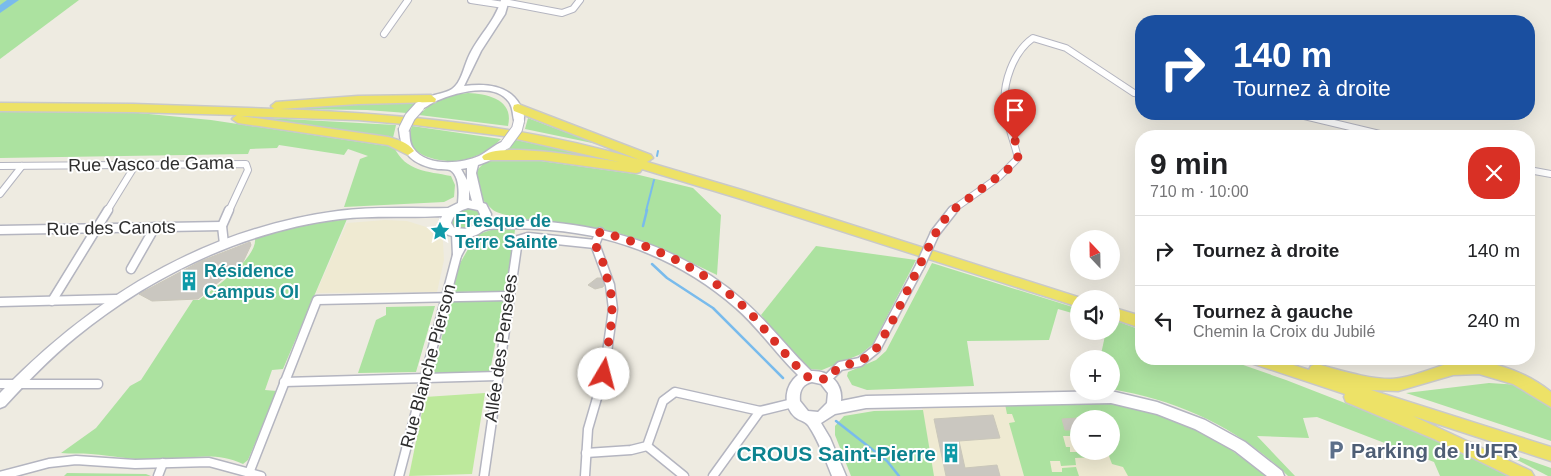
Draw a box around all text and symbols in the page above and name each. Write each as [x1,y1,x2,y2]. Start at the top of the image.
icon: right [1150,35,1215,100]
text: 140 m [1233,35,1332,74]
text: Tournez à droite [1233,76,1391,101]
pin [994,89,1036,140]
icon: arrive [1001,96,1029,124]
text: 9 min [1150,147,1228,180]
button: close [1468,147,1520,199]
street label: Rue Vasco de Gama [68,153,235,175]
text: 710 m · 10:00 [1150,183,1249,200]
place label: Fresque de Terre Sainte [455,211,558,252]
street label: Rue des Canots [46,217,176,239]
place icon: Fresque de Terre Sainte [429,220,451,242]
north arrow [1070,230,1120,280]
map controls [1070,230,1120,460]
icon: right [1150,237,1178,265]
text: Tournez à droite [1193,240,1339,261]
text: 140 m [1467,240,1520,261]
place label: Résidence Campus OI [204,261,299,302]
building icon: Résidence Campus OI [178,270,200,292]
street label: Allée des Pensées [481,273,521,423]
street label: Rue Blanche Pierson [396,282,460,450]
button: sound [1070,290,1120,340]
text: Tournez à gauche [1193,301,1353,322]
icon: left [1150,307,1178,335]
text: 240 m [1467,310,1520,331]
text: Chemin la Croix du Jubilé [1193,323,1375,340]
position arrow [577,347,629,399]
button: + [1070,350,1120,400]
button: − [1070,410,1120,460]
parking icon: Parking de l'UFR [1325,439,1347,461]
place label: Parking de l'UFR [1351,439,1518,462]
place label: CROUS Saint-Pierre [736,442,936,465]
building icon: CROUS Saint-Pierre [940,442,962,464]

